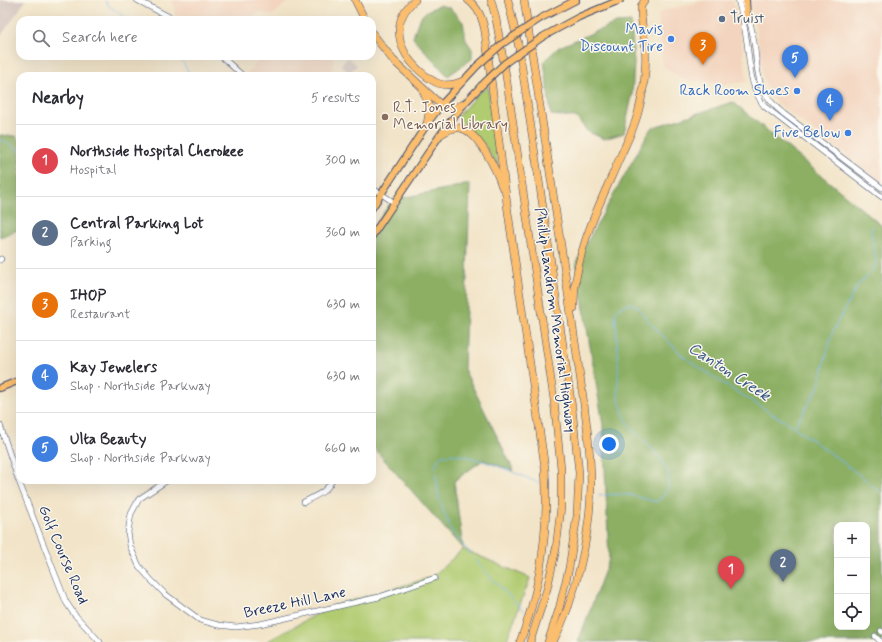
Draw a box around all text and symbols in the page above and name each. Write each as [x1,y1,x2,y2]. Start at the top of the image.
place label: Truist [730,9,765,29]
marker: Truist [717,14,727,24]
search box [16,16,376,60]
place label: Mavis Discount Tire [580,20,663,57]
icon: search [30,27,52,49]
text: Search here [62,28,138,48]
pin: 3 [690,32,716,65]
marker: Mavis Discount Tire [666,34,676,44]
pin: 5 [782,45,808,78]
place label: Rack Room Shoes [679,81,789,101]
marker: Rack Room Shoes [792,86,802,96]
text: Nearby [32,87,84,109]
pin: 4 [817,88,843,121]
text: 5 results [311,90,360,107]
place label: R.T. Jones Memorial Library [393,98,508,135]
marker: R.T. Jones Memorial Library [380,112,390,122]
place label: Five Below [774,123,840,143]
marker: Five Below [843,128,853,138]
text: Northside Hospital Cherokee [70,142,244,162]
text: 1 [42,152,48,169]
text: 300 m [325,152,360,169]
text: Hospital [70,162,116,179]
street label: Phillip Landrum Memorial Highway [528,206,581,434]
text: Central Parking Lot [70,214,204,234]
text: 2 [42,224,48,241]
text: 360 m [325,224,360,241]
text: Parking [70,234,112,251]
text: IHOP [70,286,106,306]
text: 3 [42,296,48,313]
text: 630 m [326,296,360,313]
text: Restaurant [70,306,130,323]
water label: Canton Creek [684,338,775,407]
text: Kay Jewelers [70,358,157,378]
text: 4 [41,368,49,385]
text: 630 m [326,368,360,385]
text: Shop · Northside Parkway [70,378,211,395]
text: Ulta Beauty [70,430,146,450]
your location [599,434,619,454]
text: 5 [41,440,49,457]
text: 660 m [324,440,360,457]
text: Shop · Northside Parkway [70,450,211,467]
street label: Golf Course Road [33,502,93,608]
map controls [834,522,870,630]
button: + [834,522,870,558]
pin: 2 [770,549,796,582]
pin: 1 [718,556,744,589]
button: − [834,558,870,594]
street label: Breeze Hill Lane [242,582,348,624]
button: locate [834,594,870,630]

